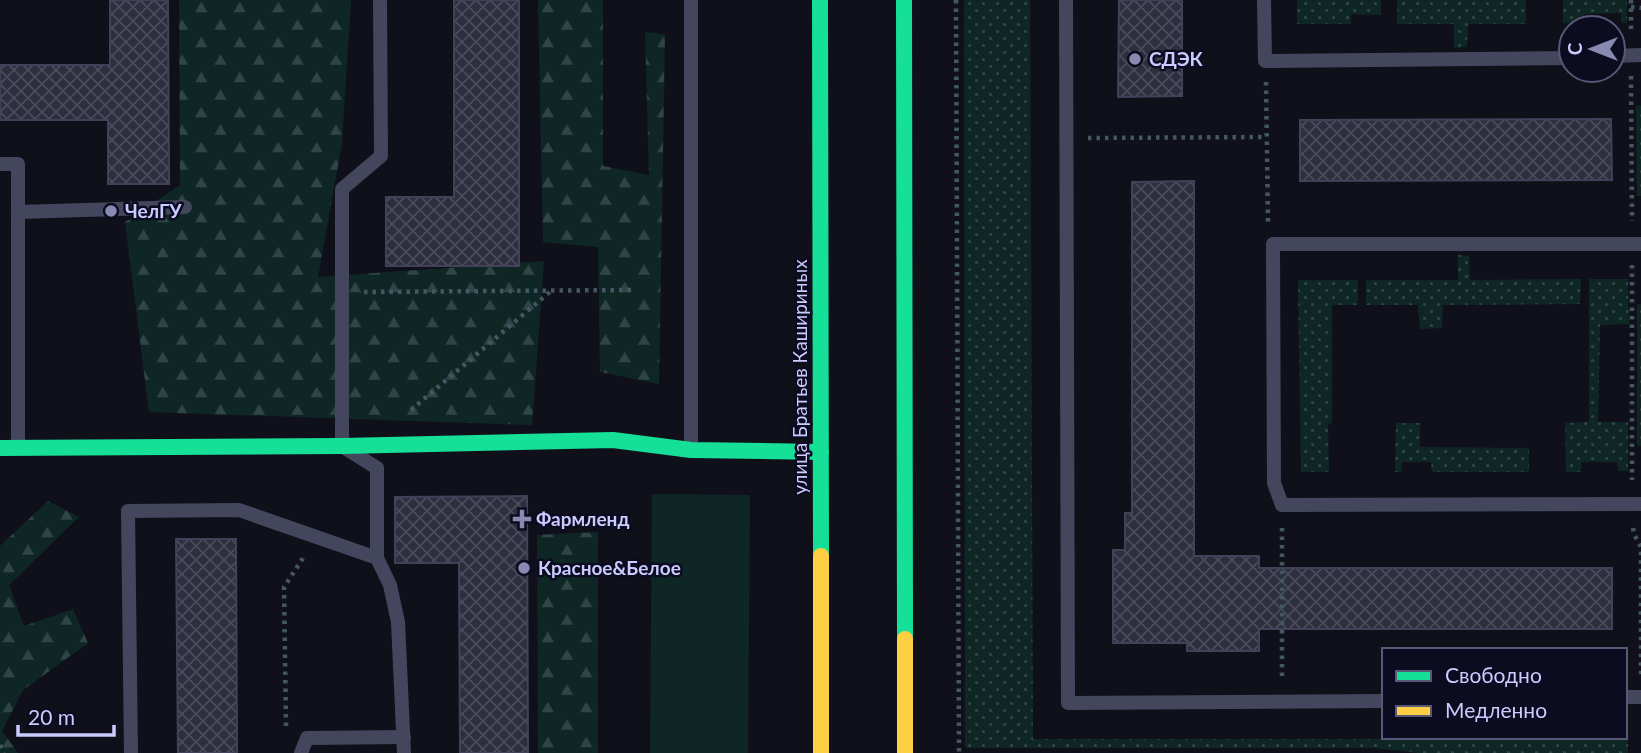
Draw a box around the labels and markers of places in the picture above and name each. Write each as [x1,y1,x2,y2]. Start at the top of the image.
place label: СДЭК [1149,47,1204,70]
marker: СДЭК [1127,51,1143,67]
place label: ЧелГУ [125,199,182,222]
marker: ЧелГУ [103,203,119,219]
place label: Фармленд [536,507,629,530]
marker: Фармленд [514,511,530,527]
place label: Красное&Белое [538,556,681,579]
marker: Красное&Белое [516,560,532,576]

